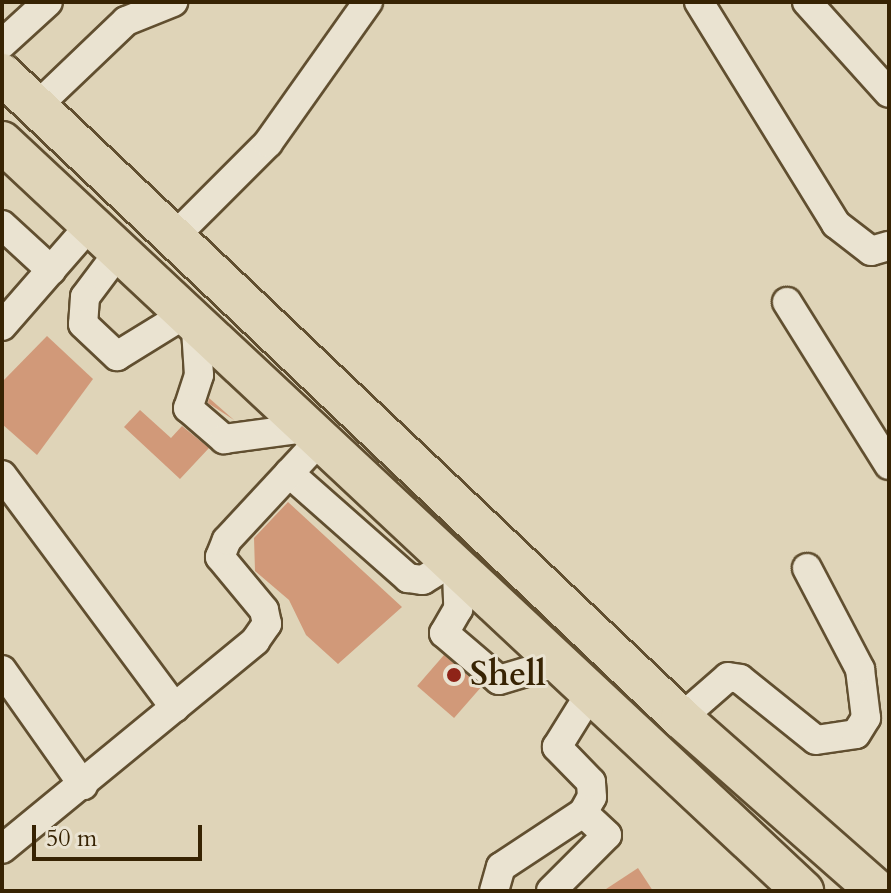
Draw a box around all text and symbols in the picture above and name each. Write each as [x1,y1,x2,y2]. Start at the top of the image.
place label: Shell [470,655,546,695]
marker: Shell [445,666,463,684]
scale bar [36,809,206,859]
text: 50 m [46,822,97,855]

